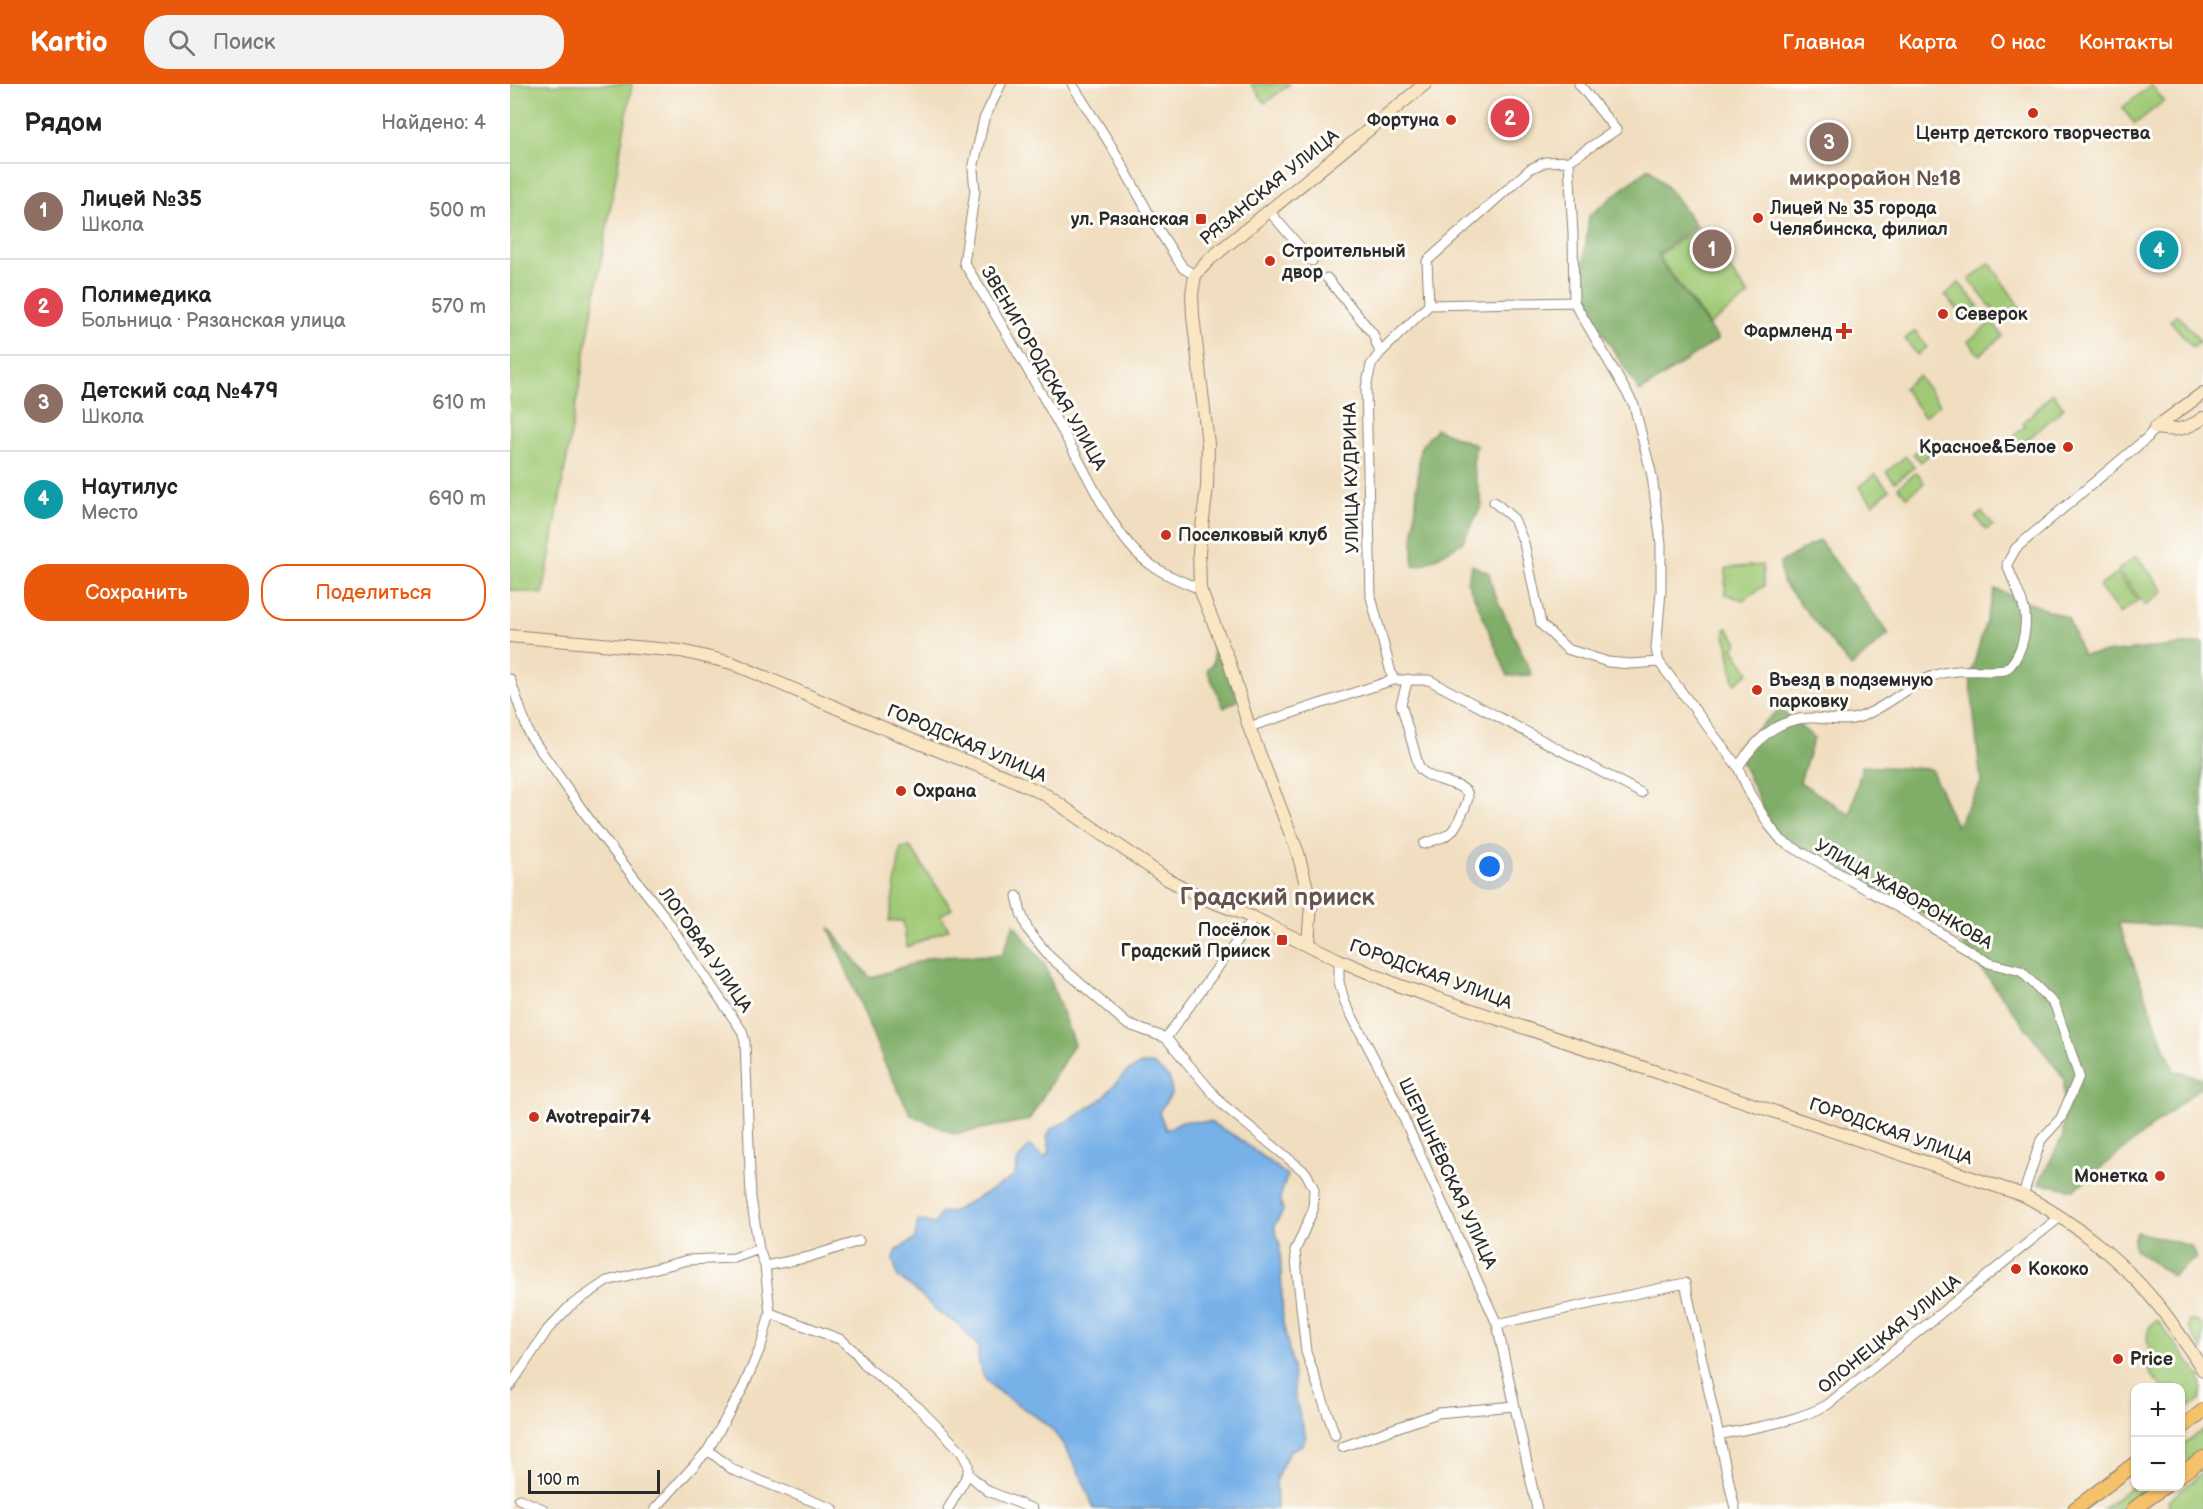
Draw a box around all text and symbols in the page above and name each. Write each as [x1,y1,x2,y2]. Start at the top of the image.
search box [144,15,564,69]
text: Kartio [30,26,108,59]
icon: search [165,26,198,59]
text: Поиск [213,29,275,56]
text: Главная [1782,30,1865,55]
text: Карта [1898,30,1957,55]
text: О нас [1990,30,2046,55]
text: Контакты [2079,30,2173,55]
pin: 2 [1490,96,1530,141]
marker: Центр детского творчества [2026,106,2040,120]
text: Рядом [24,108,102,139]
place label: Фортуна [1367,110,1440,131]
text: Найдено: 4 [381,111,486,135]
marker: Фортуна [1444,113,1458,127]
pin: 3 [1810,120,1848,164]
place label: Центр детского творчества [1916,123,2151,144]
street label: РЯЗАНСКАЯ УЛИЦА [1196,125,1343,250]
district label: микрорайон №18 [1789,166,1961,191]
text: Лицей №35 [81,186,202,213]
place label: Лицей № 35 города Челябинска, филиал [1769,198,1948,240]
text: 1 [39,199,48,223]
text: 500 m [429,199,486,223]
place label: ул. Рязанская [1071,209,1189,230]
marker: Лицей № 35 города Челябинска, филиал [1751,211,1765,225]
marker: ул. Рязанская [1194,212,1208,226]
text: Школа [81,213,144,237]
pin: 1 [1692,226,1732,272]
pin: 4 [2140,228,2178,272]
place label: Строительный двор [1281,241,1406,283]
marker: Строительный двор [1263,254,1277,268]
street label: ЗВЕНИГОРОДСКАЯ УЛИЦА [976,263,1111,474]
text: Полимедика [81,282,211,309]
text: 2 [38,295,49,319]
text: 570 m [431,295,486,319]
place label: Северок [1955,304,2028,325]
marker: Северок [1936,307,1950,321]
text: Больница · Рязанская улица [81,309,346,333]
place label: Фармленд [1744,321,1832,342]
marker: Фармленд [1837,324,1851,338]
text: Детский сад №479 [81,378,278,405]
text: 3 [38,391,49,415]
text: 610 m [432,391,486,415]
street label: УЛИЦА КУДРИНА [1340,402,1363,554]
text: Школа [81,405,144,429]
place label: Красное&Белое [1919,437,2056,458]
marker: Красное&Белое [2061,440,2075,454]
text: Наутилус [81,474,178,501]
text: 4 [38,487,49,511]
text: 690 m [429,487,486,511]
text: Место [81,501,138,525]
place label: Поселковый клуб [1178,525,1328,546]
marker: Поселковый клуб [1159,528,1173,542]
button: Сохранить [24,564,249,621]
button: Поделиться [261,564,486,621]
place label: Въезд в подземную парковку [1769,670,1933,712]
marker: Въезд в подземную парковку [1750,683,1764,697]
street label: ГОРОДСКАЯ УЛИЦА [884,700,1050,787]
place label: Охрана [913,781,977,802]
marker: Охрана [894,784,908,798]
street label: УЛИЦА ЖАВОРОНКОВА [1811,835,1996,954]
your location [1475,852,1504,881]
street label: ЛОГОВАЯ УЛИЦА [654,883,756,1017]
district label: Градский прииск [1179,883,1376,912]
place label: Посёлок Градский Прииск [1121,920,1270,962]
marker: Посёлок Градский Прииск [1275,933,1289,947]
street label: ГОРОДСКАЯ УЛИЦА [1347,935,1515,1014]
street label: ШЕРШНЁВСКАЯ УЛИЦА [1394,1074,1502,1272]
street label: ГОРОДСКАЯ УЛИЦА [1806,1094,1975,1169]
place label: Avotrepair74 [545,1107,651,1128]
marker: Avotrepair74 [527,1110,541,1124]
place label: Монетка [2074,1166,2149,1187]
marker: Монетка [2153,1169,2167,1183]
place label: Кококо [2028,1259,2089,1280]
marker: Кококо [2009,1262,2023,1276]
street label: ОЛОНЕЦКАЯ УЛИЦА [1814,1270,1965,1398]
place label: Price [2130,1349,2173,1370]
marker: Price [2111,1352,2125,1366]
map controls [2131,1383,2185,1491]
button: + [2131,1383,2185,1437]
button: − [2131,1437,2185,1491]
scale bar [528,1467,660,1494]
text: 100 m [537,1471,580,1490]

